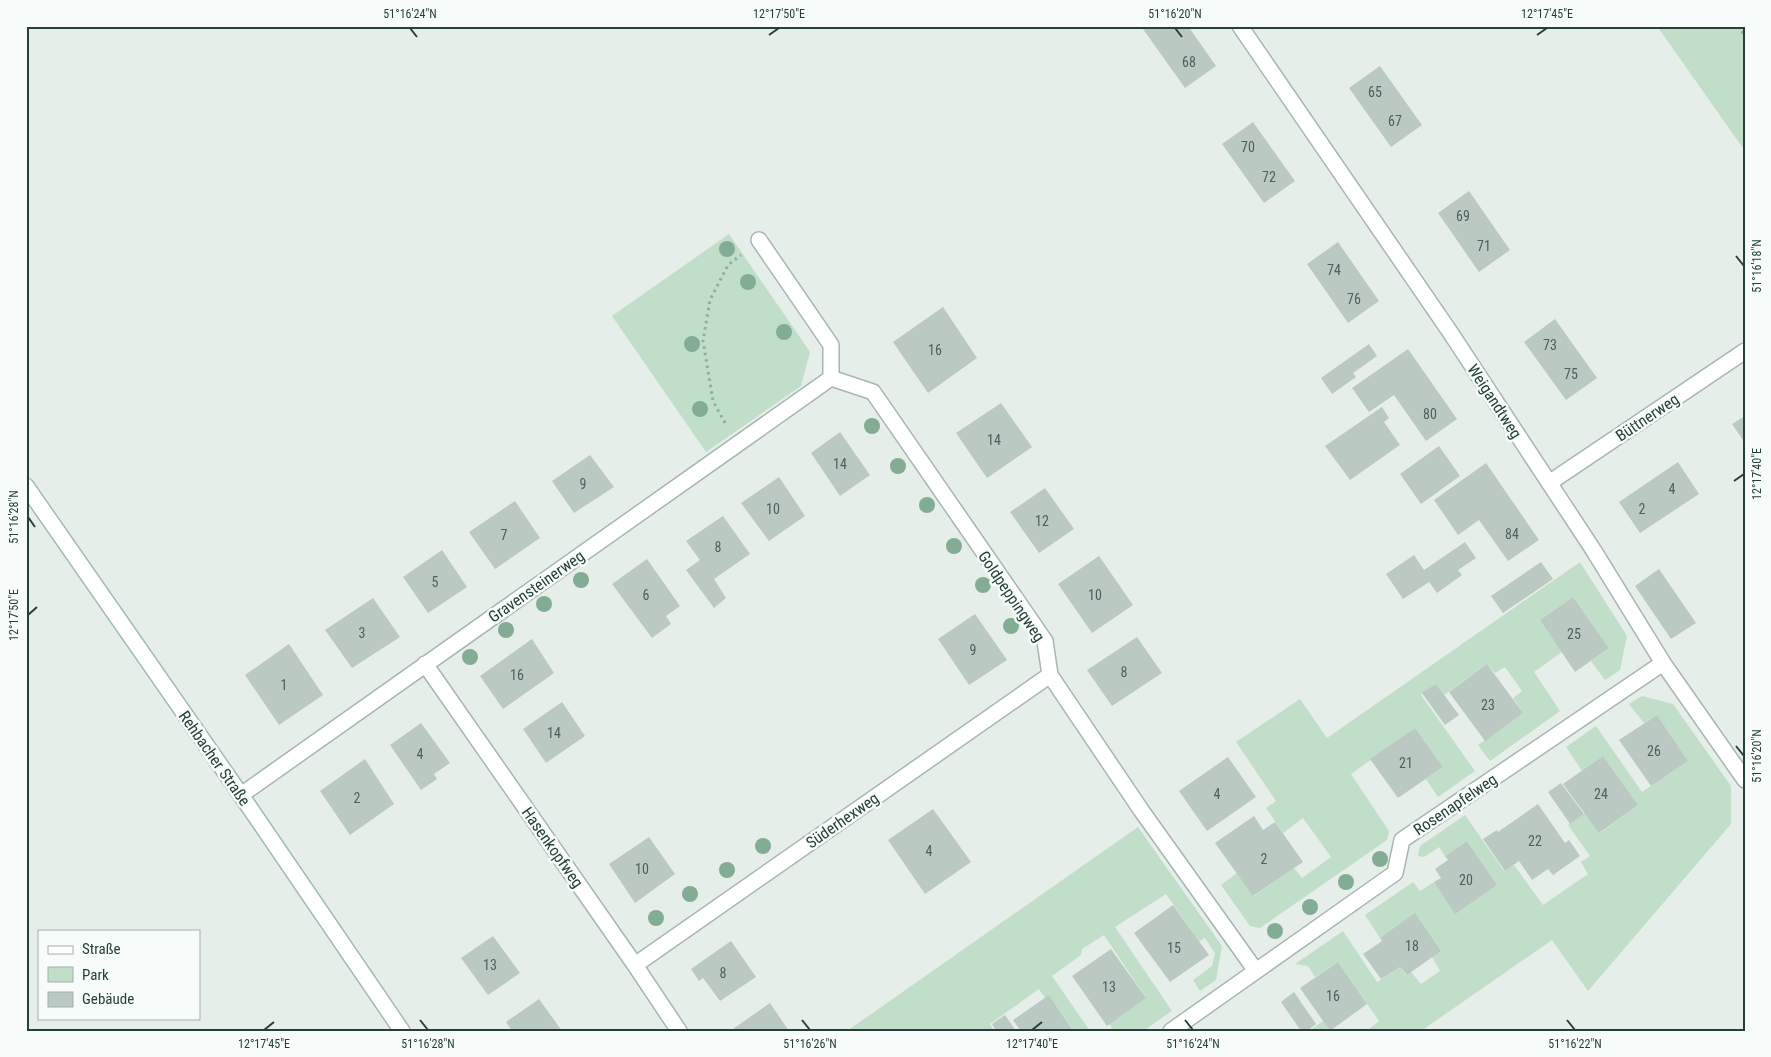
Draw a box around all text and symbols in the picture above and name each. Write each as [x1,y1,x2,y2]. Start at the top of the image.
text: 51°16'24"N [383,7,437,21]
text: 12°17'50"E [753,7,805,21]
text: 51°16'20"N [1148,7,1202,21]
text: 12°17'45"E [1521,7,1573,21]
house number: 68 [1182,54,1196,70]
house number: 65 [1368,84,1382,100]
house number: 67 [1388,113,1402,129]
house number: 70 [1241,139,1255,155]
house number: 72 [1262,169,1276,185]
house number: 69 [1456,208,1470,224]
house number: 71 [1477,238,1491,254]
text: 51°16'18"N [1750,239,1764,293]
house number: 74 [1327,262,1341,278]
house number: 76 [1347,291,1361,307]
house number: 73 [1543,337,1557,353]
house number: 16 [928,342,942,358]
street label: Weigandtweg [1463,361,1526,442]
house number: 75 [1564,366,1578,382]
street label: Büttnerweg [1612,389,1682,445]
house number: 80 [1423,406,1437,422]
house number: 14 [987,432,1001,448]
text: 12°17'40"E [1750,448,1764,500]
house number: 14 [833,456,847,472]
house number: 9 [580,476,586,492]
house number: 4 [1669,481,1676,497]
text: 51°16'28"N [7,490,21,544]
house number: 10 [766,501,780,517]
house number: 2 [1639,501,1646,517]
house number: 12 [1035,513,1049,529]
house number: 84 [1505,526,1519,542]
house number: 7 [501,527,508,543]
house number: 8 [715,539,722,555]
street label: Gravensteinerweg [485,546,588,627]
street label: Goldpeppingweg [974,547,1049,645]
house number: 5 [432,574,439,590]
house number: 6 [643,587,650,603]
house number: 10 [1088,587,1102,603]
text: 12°17'50"E [7,589,21,641]
house number: 3 [359,625,365,641]
house number: 25 [1567,626,1581,642]
house number: 9 [970,642,976,658]
house number: 8 [1121,664,1128,680]
house number: 16 [510,667,524,683]
house number: 1 [281,677,287,693]
house number: 23 [1481,697,1495,713]
street label: Rehbacher Straße [175,707,254,809]
house number: 14 [547,725,561,741]
text: 51°16'20"N [1750,729,1764,783]
house number: 26 [1647,743,1661,759]
house number: 4 [417,746,424,762]
house number: 21 [1399,755,1413,771]
street label: Rosenapfelweg [1410,770,1501,839]
house number: 4 [1214,786,1221,802]
house number: 24 [1594,786,1608,802]
street label: Süderhexweg [802,788,882,852]
house number: 2 [354,790,361,806]
street label: Hasenkopfweg [518,803,587,891]
house number: 22 [1528,833,1542,849]
house number: 4 [926,843,933,859]
house number: 2 [1261,851,1268,867]
house number: 10 [635,861,649,877]
house number: 20 [1459,872,1473,888]
legend [38,930,200,1020]
house number: 18 [1405,938,1419,954]
text: Straße [82,940,121,958]
house number: 15 [1167,940,1181,956]
house number: 13 [483,957,497,973]
house number: 8 [720,965,727,981]
text: Park [82,966,109,984]
house number: 13 [1102,979,1116,995]
house number: 16 [1326,988,1340,1004]
text: Gebäude [82,990,134,1008]
text: 12°17'45"E [238,1037,290,1051]
text: 51°16'28"N [401,1037,455,1051]
text: 51°16'26"N [783,1037,837,1051]
text: 12°17'40"E [1006,1037,1058,1051]
text: 51°16'24"N [1166,1037,1220,1051]
text: 51°16'22"N [1548,1037,1602,1051]

